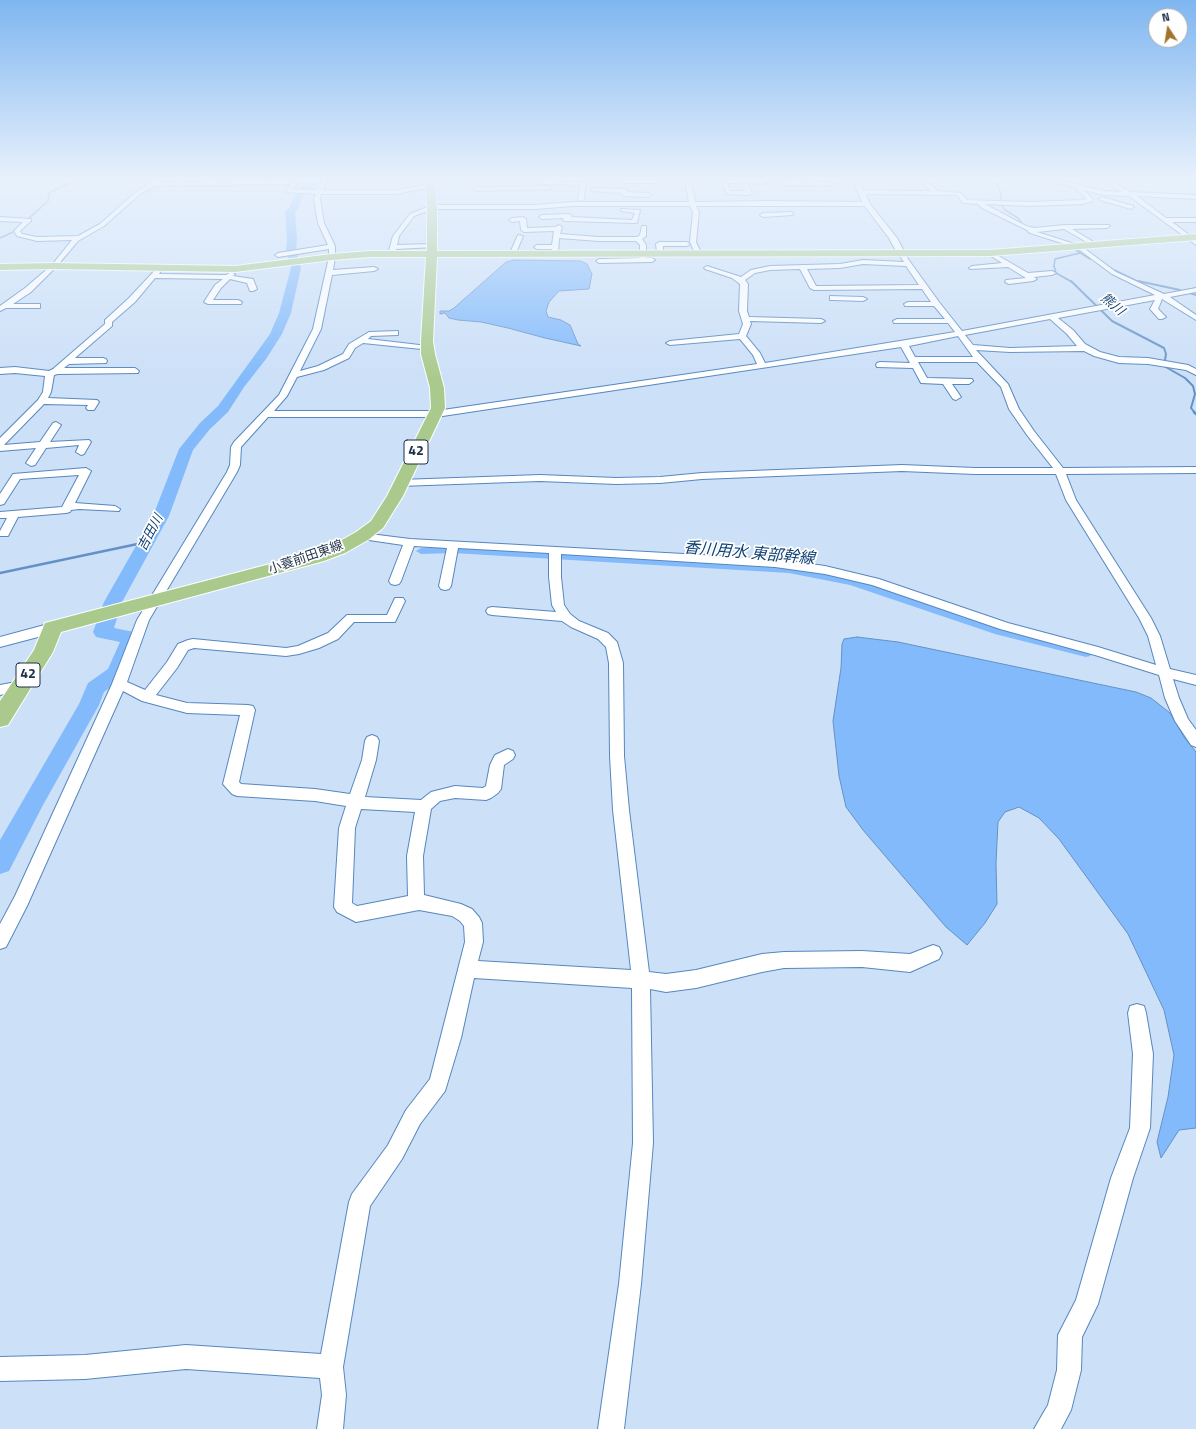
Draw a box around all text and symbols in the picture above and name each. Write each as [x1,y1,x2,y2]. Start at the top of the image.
north arrow [1148,8,1188,48]
text: N [1160,9,1171,26]
water label: 熊川 [1097,291,1127,319]
road number: 42 [404,440,428,464]
water label: 吉田川 [135,512,167,554]
street label: 小蓑前田東線 [267,538,345,578]
water label: 香川用水 東部幹線 [683,539,815,569]
road number: 42 [16,663,40,687]

